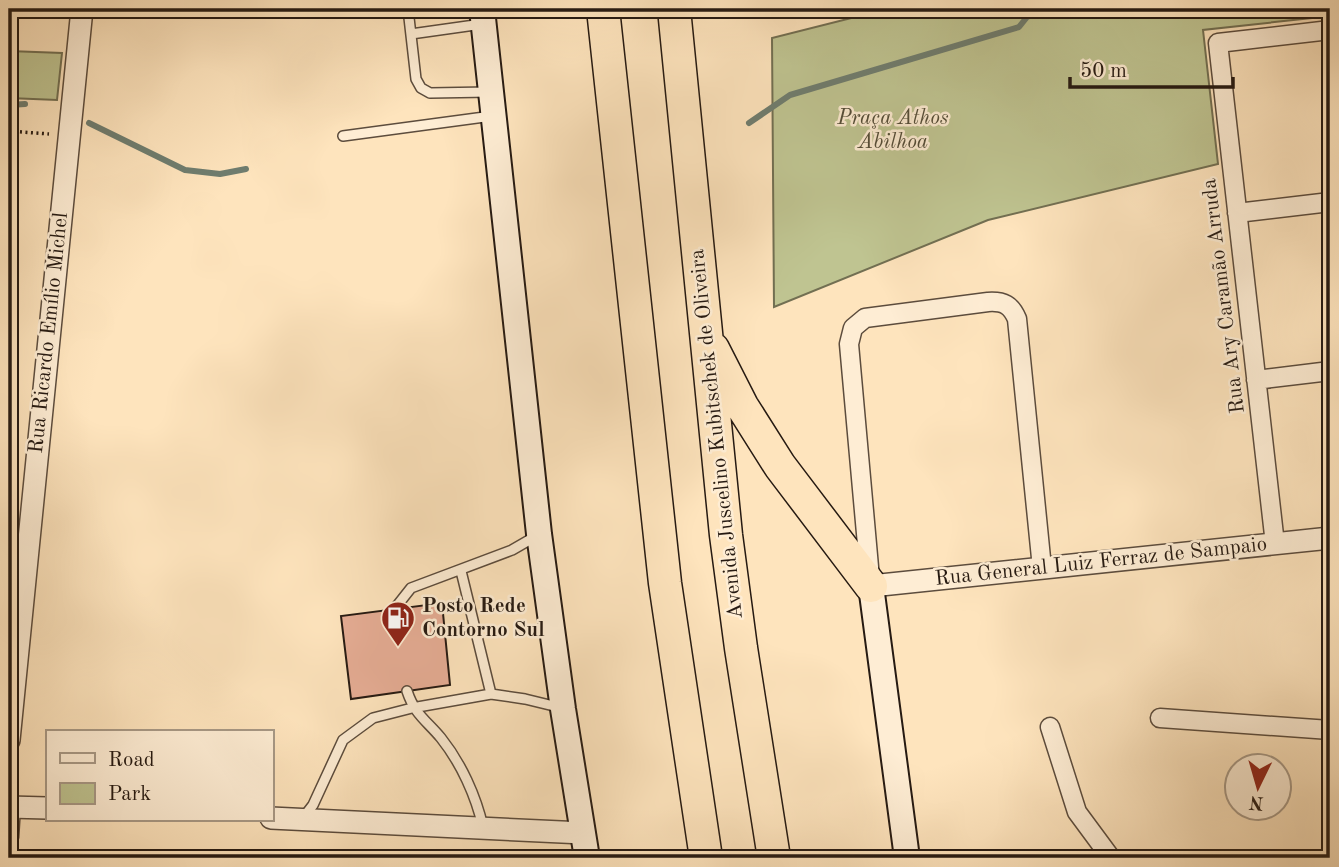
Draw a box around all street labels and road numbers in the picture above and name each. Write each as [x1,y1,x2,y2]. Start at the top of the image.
street label: Rua Ary Caramão Arruda [1199,177,1249,415]
street label: Rua Ricardo Emílio Michel [26,211,72,455]
street label: Avenida Juscelino Kubitschek de Oliveira [687,248,747,620]
street label: Rua General Luiz Ferraz de Sampaio [934,534,1268,590]

